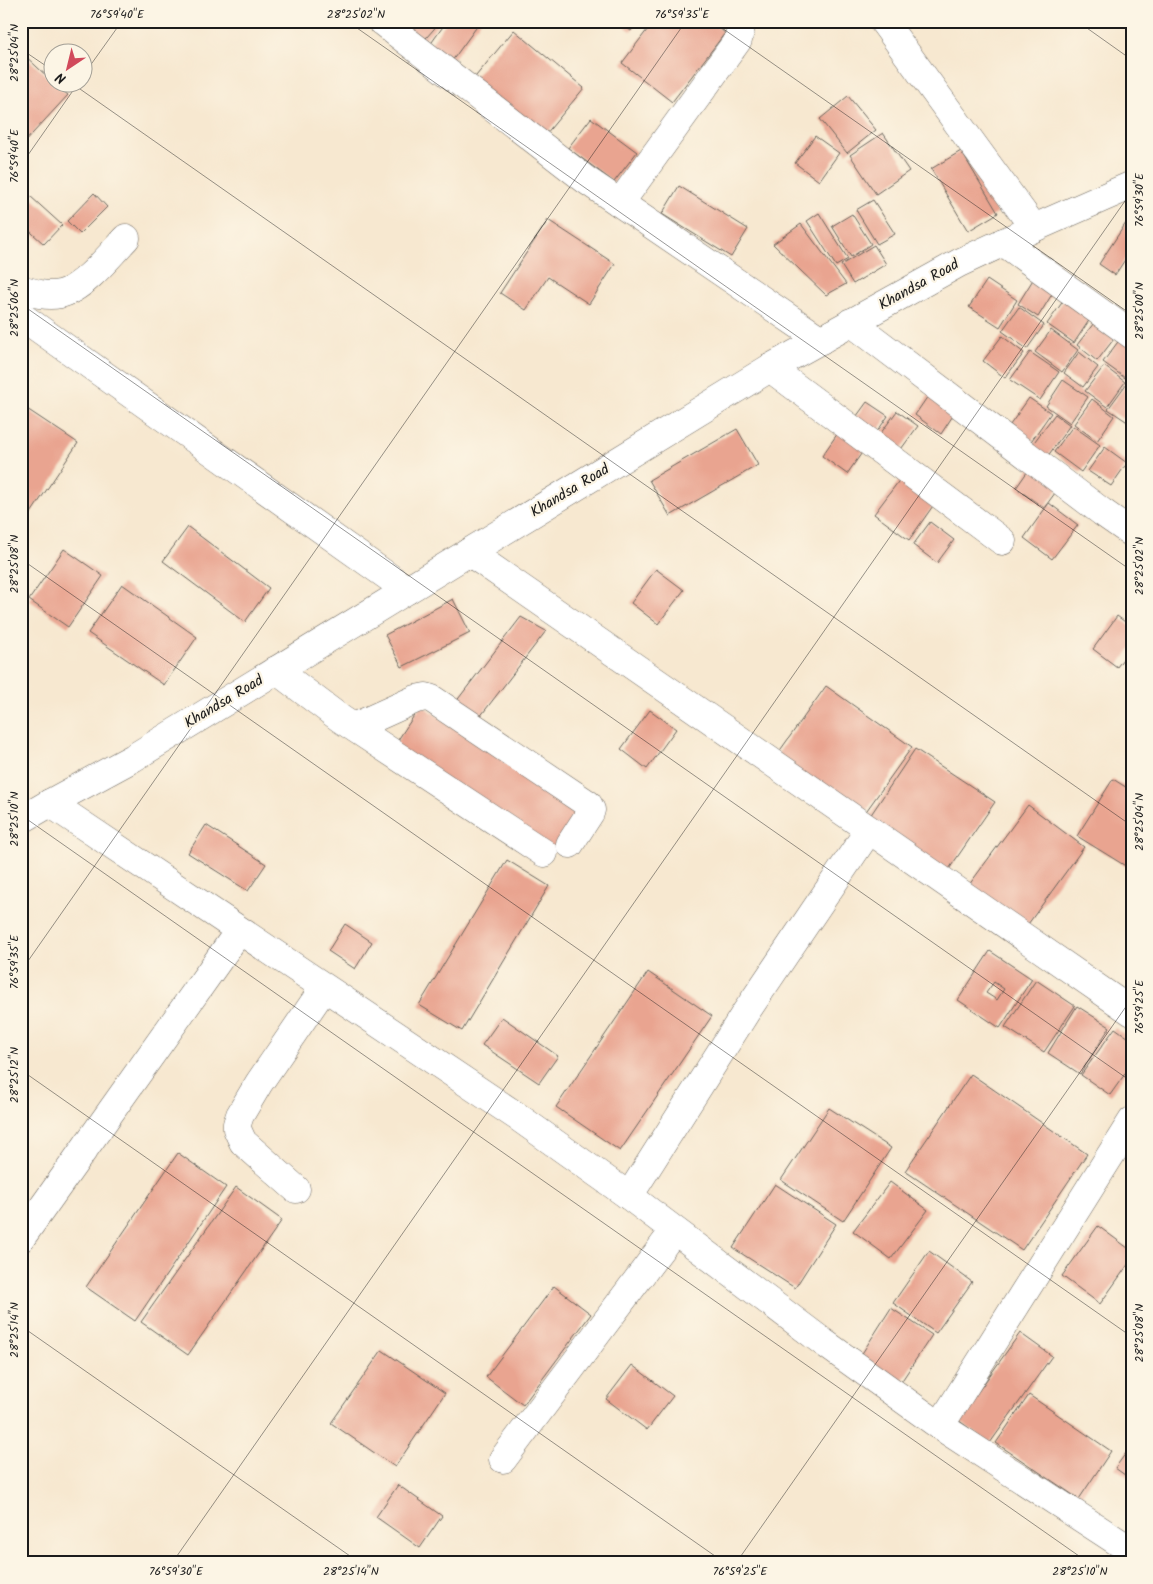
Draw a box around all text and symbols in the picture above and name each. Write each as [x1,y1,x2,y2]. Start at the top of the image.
text: 76°59'40"E [90,5,145,24]
text: 28°25'02"N [327,5,385,24]
text: 76°59'35"E [655,5,710,24]
text: 28°25'04"N [5,24,24,82]
north arrow [42,42,92,92]
text: N [51,66,71,89]
text: 76°59'40"E [5,128,24,183]
text: 76°59'30"E [1130,172,1149,227]
street label: Khandsa Road [874,253,964,317]
text: 28°25'06"N [5,279,24,337]
text: 28°25'00"N [1130,282,1149,340]
street label: Khandsa Road [526,458,615,524]
text: 28°25'08"N [5,535,24,593]
text: 28°25'02"N [1130,537,1149,595]
street label: Khandsa Road [180,669,269,735]
text: 28°25'10"N [5,791,24,847]
text: 28°25'04"N [1130,793,1149,851]
text: 76°59'35"E [5,934,24,989]
text: 76°59'25"E [1130,979,1149,1034]
text: 28°25'12"N [5,1047,24,1103]
text: 28°25'14"N [5,1302,24,1358]
text: 28°25'08"N [1130,1304,1149,1362]
text: 76°59'30"E [149,1562,204,1581]
text: 28°25'14"N [323,1562,379,1581]
text: 76°59'25"E [713,1562,768,1581]
text: 28°25'10"N [1052,1562,1108,1581]

